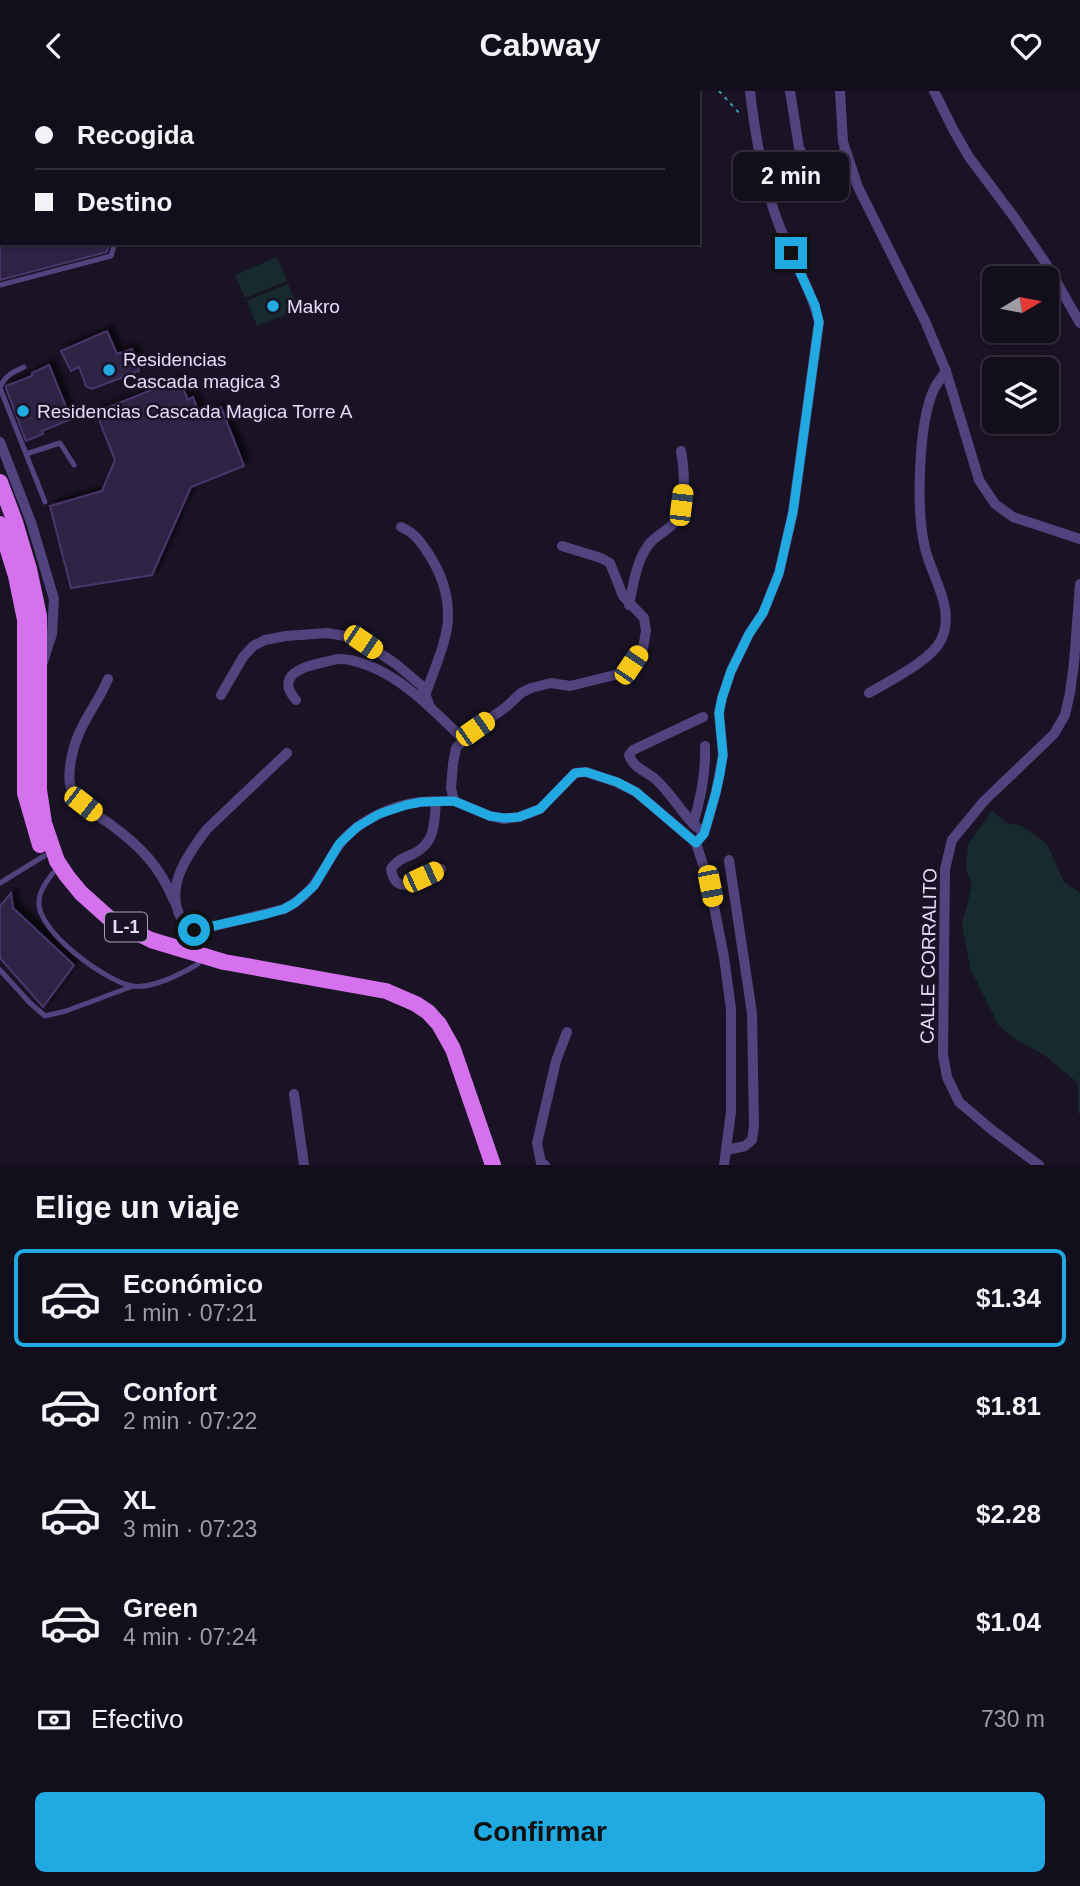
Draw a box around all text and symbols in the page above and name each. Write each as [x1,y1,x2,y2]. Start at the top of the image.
icon: back [35,27,73,65]
text: Cabway [480,27,600,63]
icon: heart [1007,27,1045,65]
text: Recogida [77,120,194,150]
callout: 2 min [733,151,849,201]
text: 2 min [761,163,821,189]
text: Destino [77,187,172,217]
route end [775,237,807,269]
north arrow [982,266,1059,343]
map controls [982,266,1059,434]
place label: Makro [287,296,340,317]
marker: Makro [265,298,281,314]
place label: Residencias Cascada magica 3 [123,349,280,392]
button: layers [982,357,1059,434]
marker: Residencias Cascada magica 3 [101,362,117,378]
place label: Residencias Cascada Magica Torre A [37,401,353,422]
marker: Residencias Cascada Magica Torre A [15,403,31,419]
car [669,483,694,527]
car [340,622,387,662]
car [611,642,652,688]
car [452,708,499,750]
car [60,783,107,825]
car [400,859,447,895]
car [696,863,725,909]
street label: CALLE CORRALITO [916,868,941,1044]
road number: L-1 [105,913,147,941]
route start [178,914,210,946]
text: Elige un viaje [35,1189,240,1225]
icon: car [39,1267,102,1330]
text: Económico [123,1269,263,1299]
text: $1.34 [976,1283,1041,1313]
text: 1 min · 07:21 [123,1300,257,1326]
icon: car [39,1375,102,1438]
text: Confort [123,1377,217,1407]
text: $1.81 [976,1391,1041,1421]
text: 2 min · 07:22 [123,1408,257,1434]
icon: car [39,1483,102,1546]
text: XL [123,1485,156,1515]
text: $2.28 [976,1499,1041,1529]
text: 3 min · 07:23 [123,1516,257,1542]
icon: car [39,1591,102,1654]
text: Green [123,1593,198,1623]
text: $1.04 [976,1607,1041,1637]
text: 4 min · 07:24 [123,1624,257,1650]
icon: cash [35,1701,73,1739]
text: Efectivo [91,1704,184,1734]
text: 730 m [981,1706,1045,1732]
button: Confirmar [35,1792,1045,1872]

